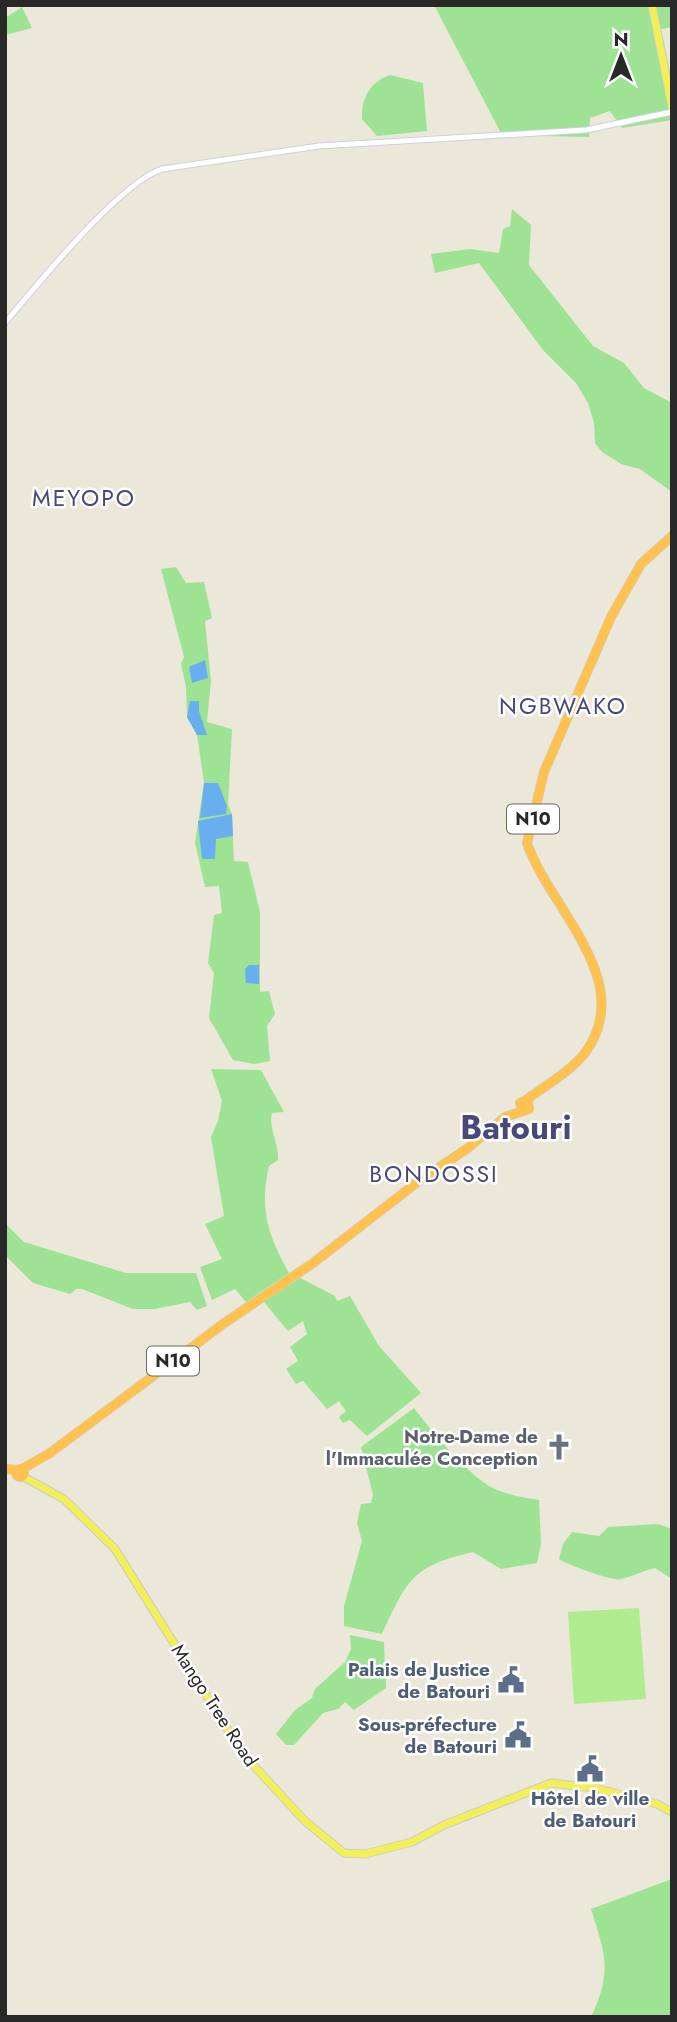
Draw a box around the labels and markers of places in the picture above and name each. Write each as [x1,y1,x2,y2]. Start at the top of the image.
place label: Notre-Dame de l'Immaculée Conception [326,1423,538,1472]
church icon: Notre-Dame de l'Immaculée Conception [544,1432,574,1462]
place label: Palais de Justice de Batouri [348,1656,490,1705]
public building icon: Palais de Justice de Batouri [496,1665,526,1695]
place label: Sous-préfecture de Batouri [358,1711,497,1760]
public building icon: Sous-préfecture de Batouri [503,1720,533,1750]
public building icon: Hôtel de ville de Batouri [575,1754,605,1784]
place label: Hôtel de ville de Batouri [531,1785,649,1834]

